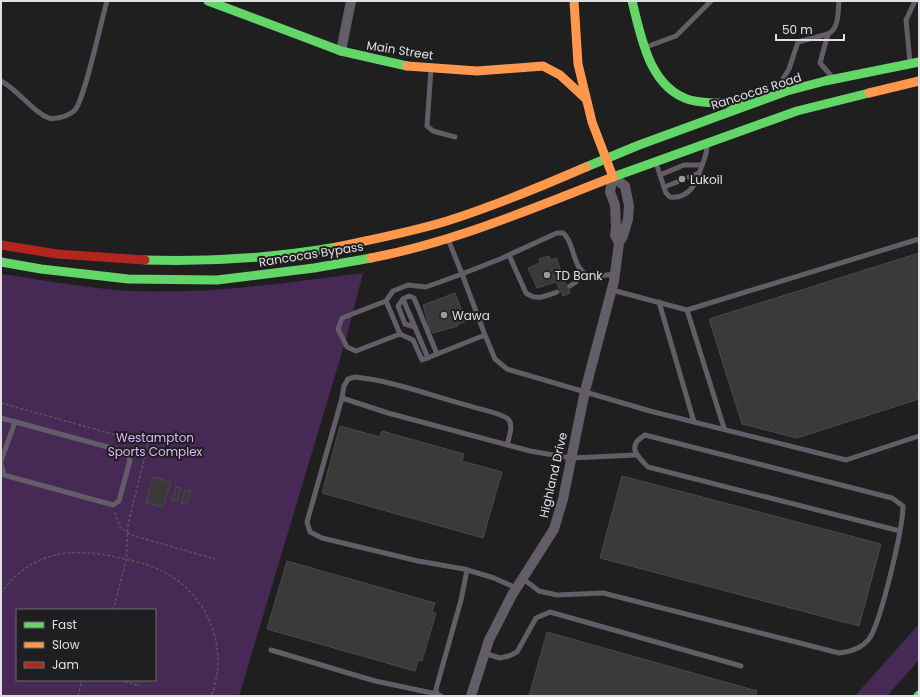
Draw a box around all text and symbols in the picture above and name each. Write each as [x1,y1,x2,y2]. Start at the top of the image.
scale bar [776,16,844,42]
text: 50 m [782,21,813,38]
street label: Main Street [365,36,435,64]
street label: Rancocas Road [709,68,803,114]
place label: Lukoil [690,171,723,188]
marker: Lukoil [677,174,687,184]
street label: Rancocas Bypass [257,237,365,271]
place label: TD Bank [555,267,603,284]
marker: TD Bank [542,270,552,280]
place label: Wawa [452,307,490,324]
marker: Wawa [439,310,449,320]
park label: Westampton Sports Complex [108,429,203,460]
street label: Highland Drive [535,431,571,519]
legend [16,609,156,681]
text: Fast [52,616,77,633]
text: Slow [52,636,80,653]
text: Jam [52,656,79,673]

